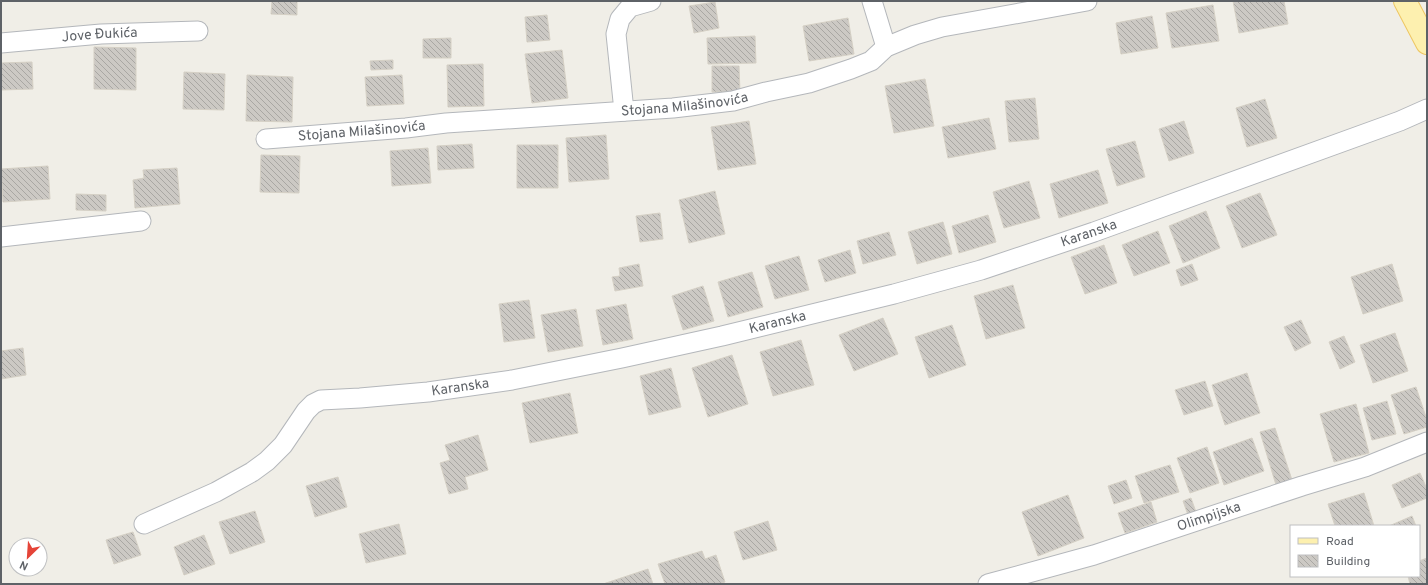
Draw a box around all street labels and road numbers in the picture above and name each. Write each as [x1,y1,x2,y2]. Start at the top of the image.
street label: Jove Đukića [61,24,138,46]
street label: Stojana Milašinovića [620,89,750,120]
street label: Stojana Milašinovića [297,117,426,145]
street label: Karanska [1059,216,1119,251]
street label: Karanska [747,307,808,338]
street label: Karanska [430,375,490,400]
street label: Olimpijska [1175,498,1243,535]

